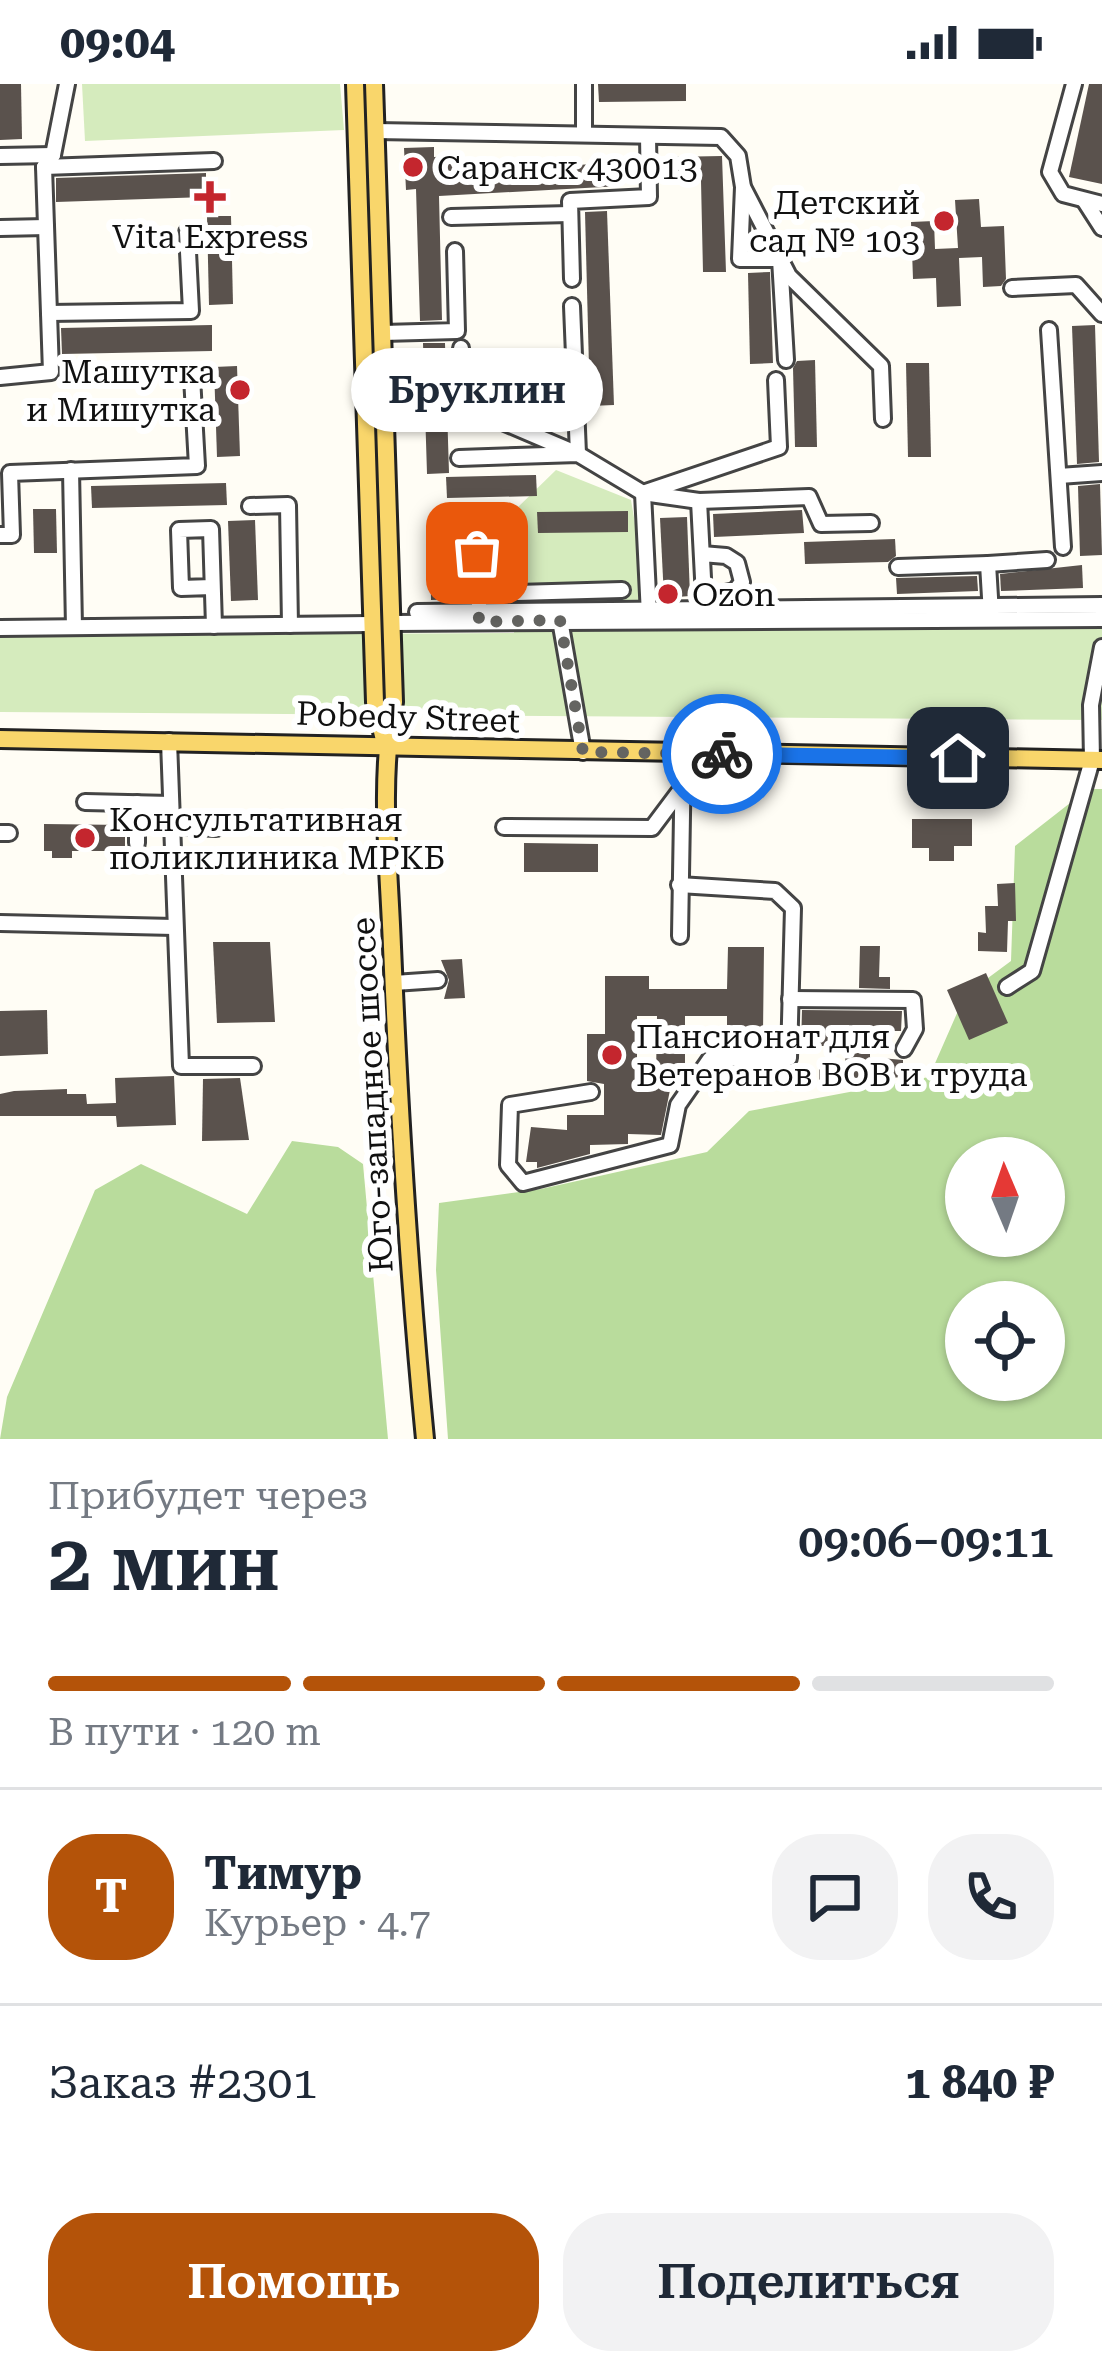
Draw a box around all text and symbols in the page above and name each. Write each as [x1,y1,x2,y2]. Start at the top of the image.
text: 09:04 [60,16,175,69]
place label: Саранск 430013 [437,148,698,187]
marker: Саранск 430013 [400,154,426,180]
place label: Детский сад № 103 [749,183,920,260]
marker: Vita Express [197,184,223,210]
marker: Детский сад № 103 [931,208,957,234]
place label: Vita Express [112,217,308,256]
callout: Бруклин [351,349,603,433]
place label: Машутка и Мишутка [26,352,216,429]
text: Бруклин [388,367,566,413]
marker: Машутка и Мишутка [227,377,253,403]
pin [426,502,528,604]
icon: bag [444,520,510,586]
place label: Ozon [692,575,775,614]
marker: Ozon [655,581,681,607]
street label: Pobedy Street [295,694,521,740]
courier [662,694,782,814]
pin [907,707,1009,809]
icon: bike [689,721,755,787]
icon: home [925,725,991,791]
place label: Консультативная поликлиника МРКБ [109,800,445,877]
marker: Консультативная поликлиника МРКБ [72,825,98,851]
street label: Юго-западное шоссе [343,916,401,1274]
place label: Пансионат для Ветеранов ВОВ и труда [636,1017,1028,1094]
marker: Пансионат для Ветеранов ВОВ и труда [599,1042,625,1068]
north arrow [945,1137,1065,1257]
map controls [945,1137,1065,1401]
button: locate [945,1281,1065,1401]
text: Прибудет через [48,1473,368,1519]
text: 09:06–09:11 [798,1515,1054,1568]
text: 2 мин [48,1518,280,1609]
text: В пути · 120 m [48,1709,321,1755]
button: chat [772,1834,898,1960]
button: phone [928,1834,1054,1960]
text: Тимур [204,1847,362,1900]
text: Т [95,1870,127,1923]
text: Курьер · 4.7 [204,1900,431,1946]
text: Заказ #2301 [48,2056,318,2109]
text: 1 840 ₽ [905,2056,1054,2109]
button: Помощь [48,2213,539,2351]
button: Поделиться [563,2213,1054,2351]

